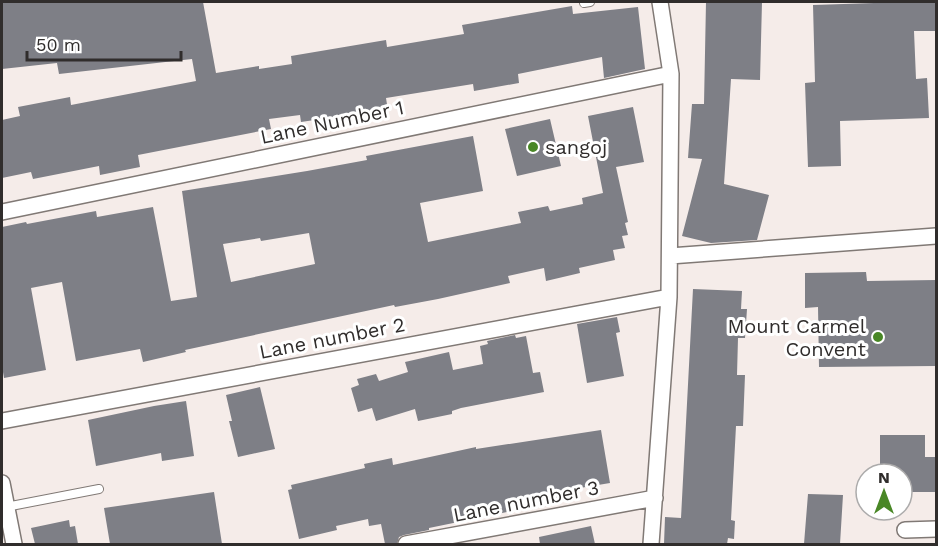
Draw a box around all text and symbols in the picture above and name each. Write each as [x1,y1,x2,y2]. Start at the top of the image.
scale bar [27,24,182,62]
text: 50 m [36,34,81,55]
street label: Lane Number 1 [258,95,406,149]
place label: sangoj [545,135,607,159]
marker: sangoj [526,140,540,154]
street label: Lane number 2 [257,312,407,364]
place label: Mount Carmel Convent [727,314,867,361]
marker: Mount Carmel Convent [871,330,885,344]
north arrow [854,462,914,522]
text: N [878,468,890,487]
street label: Lane number 3 [451,475,601,527]

